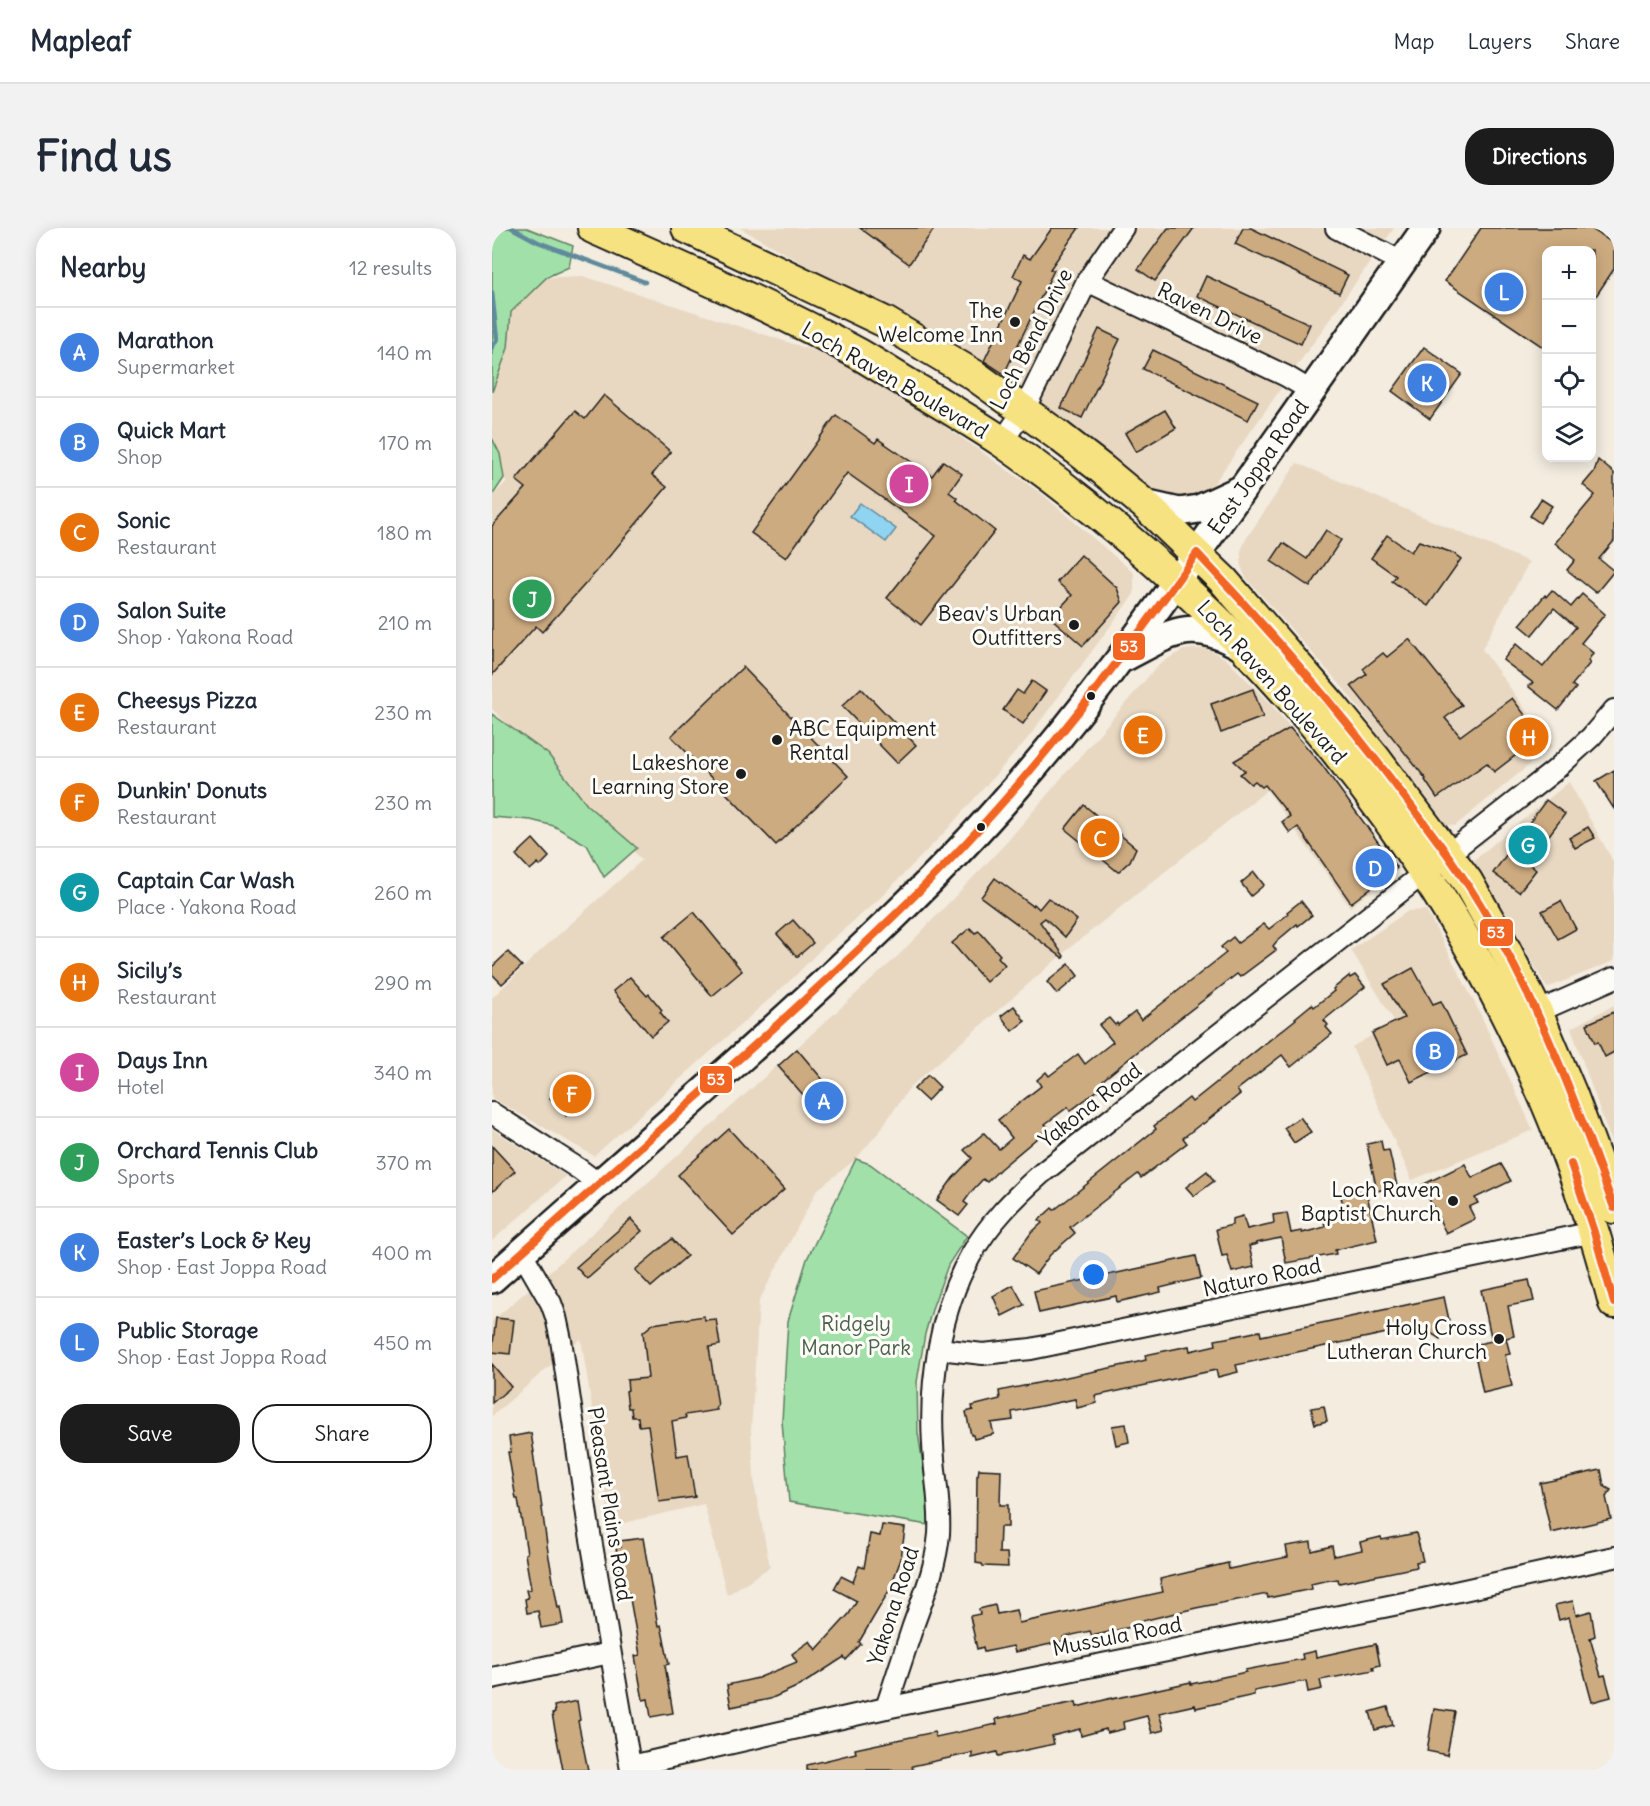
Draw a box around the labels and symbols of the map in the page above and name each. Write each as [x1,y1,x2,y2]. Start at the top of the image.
street label: Loch Bend Drive [984,264,1078,414]
pin: L [1484,270,1524,314]
street label: Raven Drive [1153,276,1267,350]
place label: The Welcome Inn [878,297,1003,348]
street label: Loch Raven Boulevard [797,315,993,445]
marker: The Welcome Inn [1008,315,1022,329]
pin: K [1408,360,1446,406]
street label: East Joppa Road [1202,394,1314,540]
pin: I [890,462,928,506]
pin: J [512,576,552,622]
street label: Loch Raven Boulevard [1191,594,1353,770]
place label: Beav's Urban Outfitters [938,600,1062,651]
marker: Beav's Urban Outfitters [1067,618,1081,632]
line badge: 53 [1112,632,1146,661]
text: 53 [1120,636,1138,656]
unlabelled marker [1085,690,1097,702]
pin: E [1124,712,1162,758]
pin: H [1510,714,1548,760]
place label: ABC Equipment Rental [789,715,936,766]
marker: ABC Equipment Rental [770,733,784,747]
place label: Lakeshore Learning Store [591,749,729,800]
marker: Lakeshore Learning Store [734,767,748,781]
pin: C [1080,816,1120,860]
unlabelled marker [975,821,987,833]
pin: G [1508,822,1548,868]
pin: D [1356,846,1394,890]
line badge: 53 [1479,918,1514,947]
text: 53 [1487,922,1505,942]
pin: B [1416,1028,1454,1074]
street label: Yakona Road [1033,1057,1147,1153]
line badge: 53 [699,1065,733,1094]
text: 53 [707,1069,725,1089]
pin: F [552,1072,592,1116]
pin: A [804,1078,844,1124]
place label: Loch Raven Baptist Church [1301,1176,1441,1227]
marker: Loch Raven Baptist Church [1446,1194,1460,1208]
street label: Naturo Road [1200,1251,1324,1303]
your location [1079,1260,1108,1289]
park label: Ridgely Manor Park [801,1310,911,1361]
place label: Holy Cross Lutheran Church [1326,1314,1487,1365]
marker: Holy Cross Lutheran Church [1492,1332,1506,1346]
street label: Pleasant Plains Road [581,1405,639,1603]
street label: Yakona Road [861,1543,925,1669]
street label: Mussula Road [1050,1610,1184,1662]

